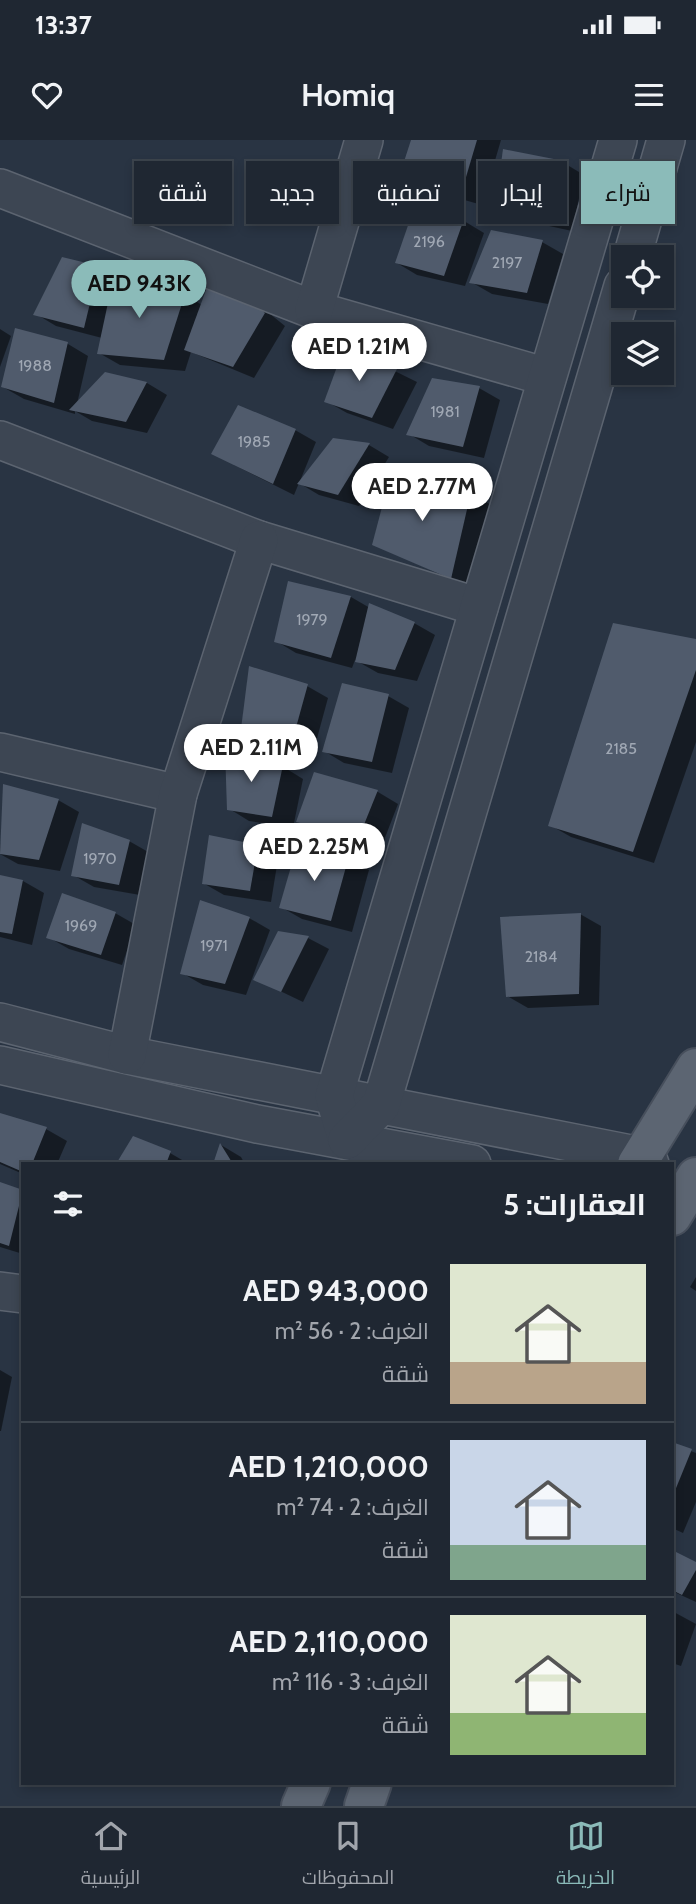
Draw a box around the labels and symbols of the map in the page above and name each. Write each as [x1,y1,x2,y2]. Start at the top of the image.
house number: 2196 [413,232,445,251]
house number: 2197 [492,253,522,272]
pin: AED 943K [67,260,211,320]
pin: AED 1.21M [279,324,439,383]
house number: 1988 [18,356,52,375]
house number: 1981 [430,402,460,421]
house number: 1985 [238,432,270,451]
pin: AED 2.77M [342,464,502,523]
house number: 1979 [296,610,328,629]
pin: AED 2.11M [171,724,331,784]
house number: 2185 [605,739,637,758]
pin: AED 2.25M [234,824,394,883]
house number: 1970 [83,849,117,868]
house number: 1969 [65,916,97,935]
house number: 1971 [200,936,228,955]
house number: 2184 [525,947,557,966]

